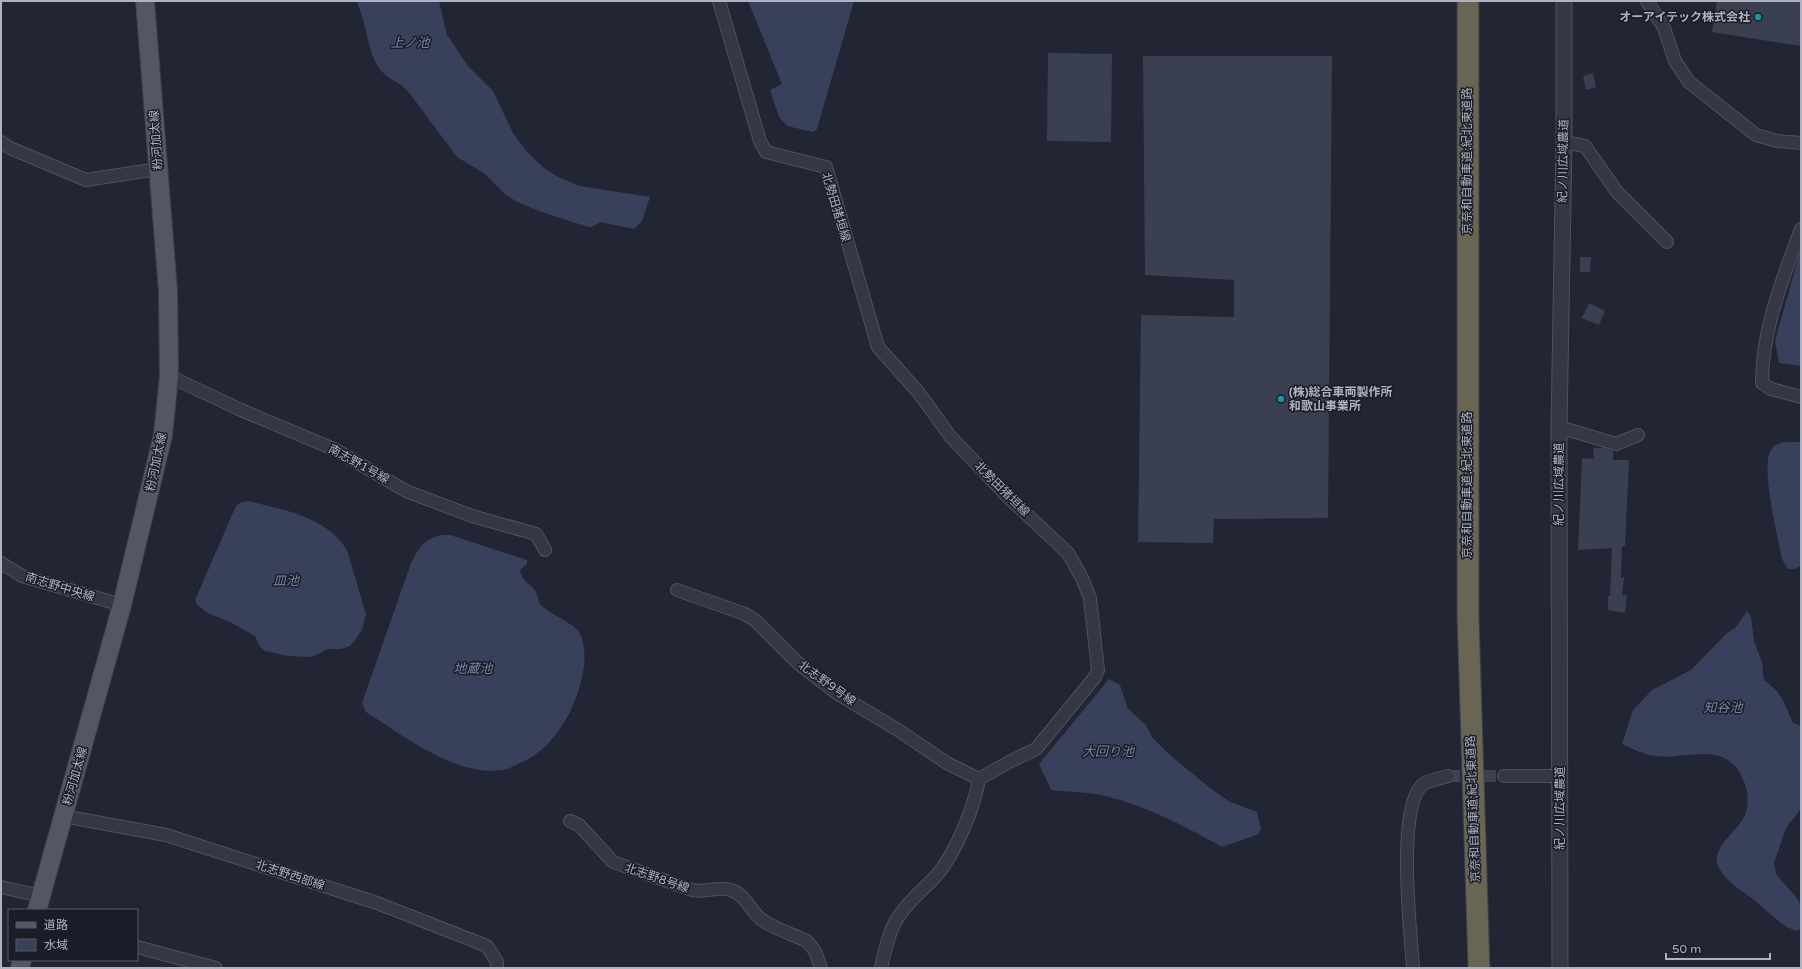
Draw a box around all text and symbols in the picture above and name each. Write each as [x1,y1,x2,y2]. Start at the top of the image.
place label: オーアイテック株式会社 [1619,10,1750,24]
marker: オーアイテック株式会社 [1753,12,1763,22]
water label: 上ノ池 [390,35,431,51]
street label: 京奈和自動車道;紀北東道路 [1460,87,1474,235]
street label: 粉河加太線 [147,110,165,170]
street label: 紀ノ川広域農道 [1555,119,1571,203]
street label: 北勢田猪垣線 [819,171,853,243]
place label: (株)総合車両製作所 和歌山事業所 [1289,385,1393,413]
marker: (株)総合車両製作所 和歌山事業所 [1276,394,1286,404]
street label: 京奈和自動車道;紀北東道路 [1460,411,1474,559]
street label: 粉河加太線 [143,431,169,493]
street label: 南志野1号線 [326,442,392,486]
street label: 紀ノ川広域農道 [1552,442,1566,526]
street label: 北勢田猪垣線 [972,459,1032,519]
street label: 南志野中央線 [24,570,96,604]
water label: 皿池 [273,573,301,589]
street label: 北志野9号線 [796,657,858,709]
water label: 地蔵池 [453,661,494,677]
water label: 知谷池 [1703,700,1744,716]
street label: 京奈和自動車道;紀北東道路 [1463,735,1483,883]
water label: 大回り池 [1082,744,1136,760]
street label: 粉河加太線 [60,745,90,807]
street label: 紀ノ川広域農道 [1553,766,1567,850]
street label: 北志野西部線 [254,857,326,893]
street label: 北志野8号線 [623,860,691,896]
legend [8,909,138,961]
text: 道路 [44,918,68,932]
scale bar [1666,935,1770,961]
text: 水域 [44,938,68,952]
text: 50 m [1672,942,1701,956]

